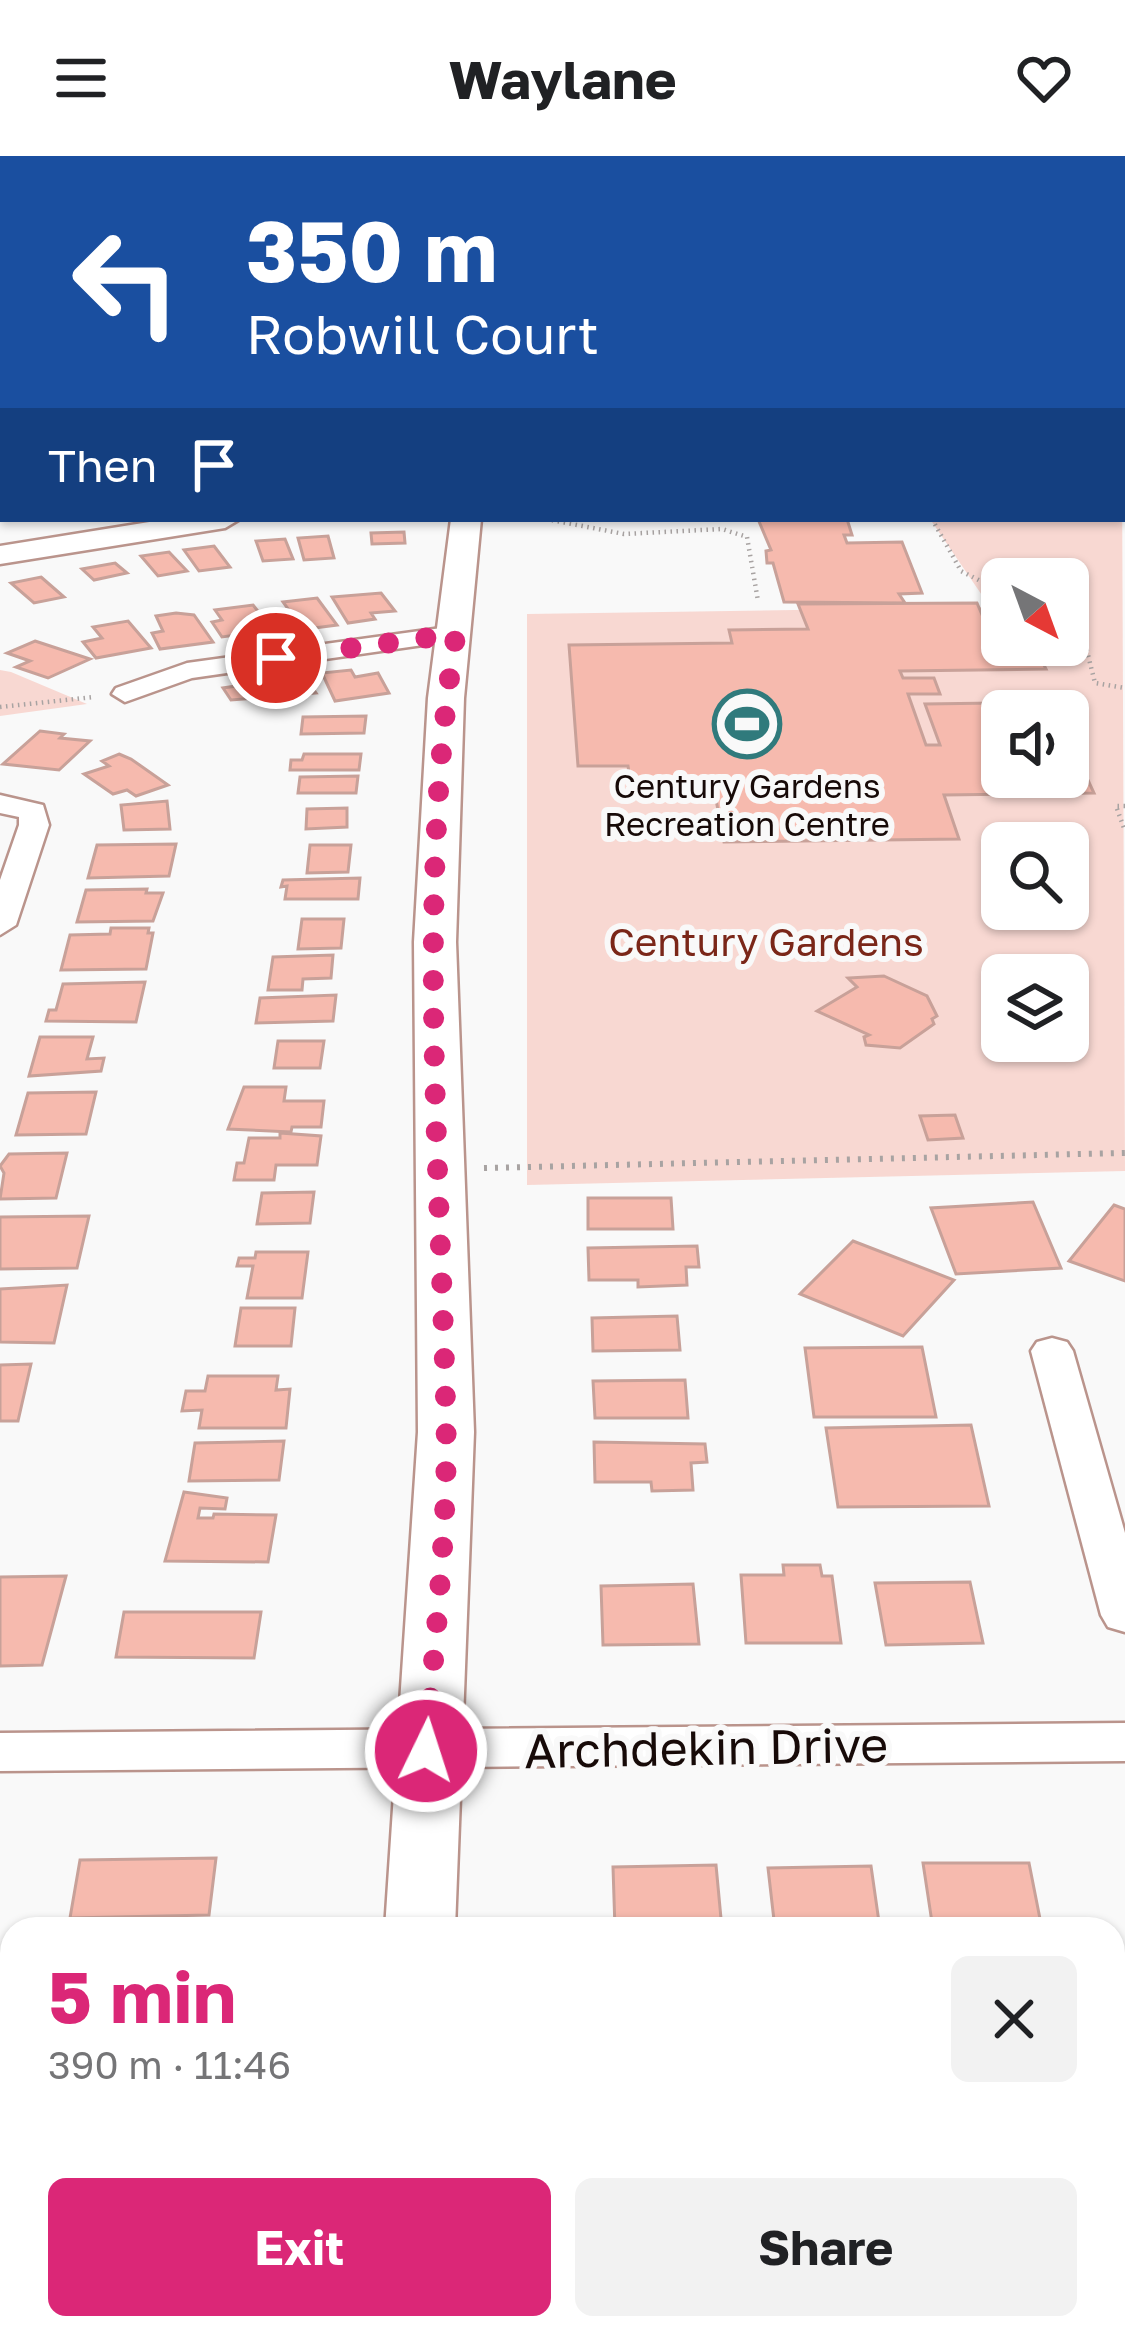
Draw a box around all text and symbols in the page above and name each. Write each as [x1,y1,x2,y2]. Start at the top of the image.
icon: menu [48,45,114,111]
icon: heart [1011,45,1077,111]
text: Waylane [448,46,677,111]
text: 350 m [246,200,498,300]
icon: left [48,204,204,360]
text: Robwill Court [246,301,599,366]
icon: arrive [181,432,247,498]
text: Then [48,438,157,492]
north arrow [981,558,1089,666]
map controls [981,558,1089,1062]
pin [225,607,327,709]
icon: arrive [243,625,309,691]
sports icon: Century Gardens Recreation Centre [712,689,782,759]
button: sound [981,690,1089,798]
place label: Century Gardens Recreation Centre [604,766,890,843]
button: search [981,822,1089,930]
park label: Century Gardens [608,918,924,965]
button: layers [981,954,1089,1062]
position arrow [363,1688,489,1814]
street label: Archdekin Drive [524,1715,888,1779]
text: 5 min [48,1952,236,2039]
button: close [951,1956,1077,2082]
text: 390 m · 11:46 [48,2041,291,2088]
button: Exit [48,2178,551,2316]
button: Share [575,2178,1077,2316]

